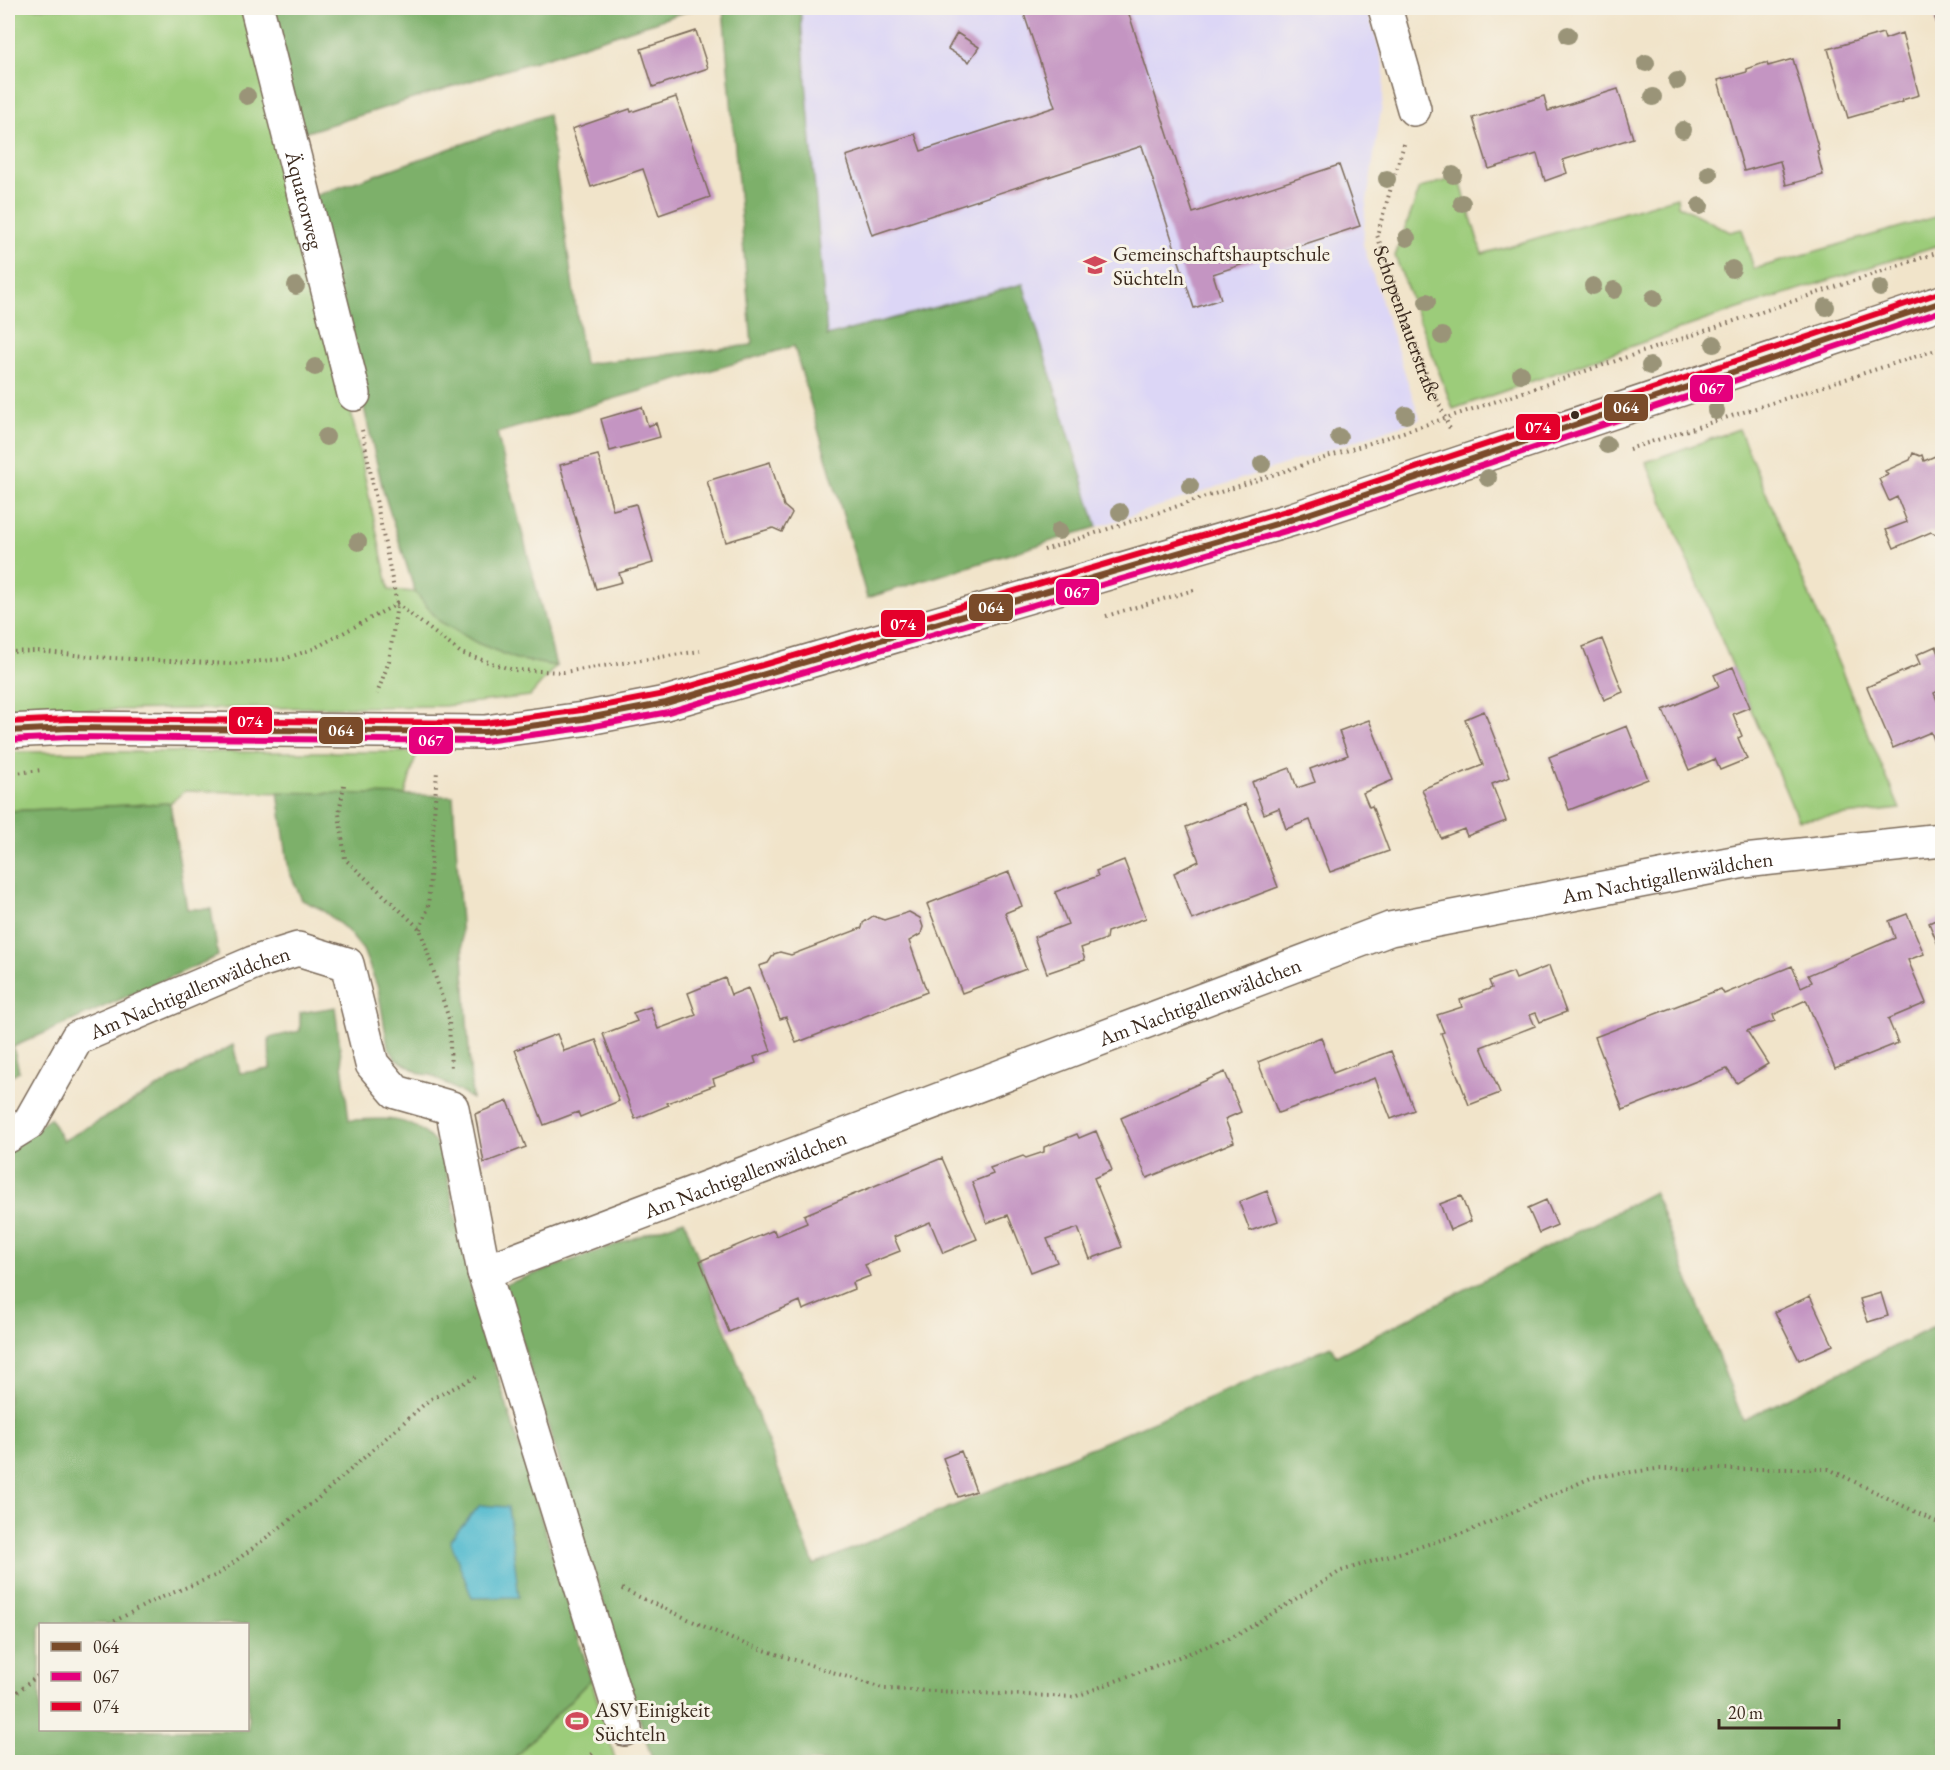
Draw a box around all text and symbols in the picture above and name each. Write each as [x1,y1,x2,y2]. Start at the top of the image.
street label: Äquatorweg [280,147,331,253]
place label: Gemeinschaftshauptschule Süchteln [1113,240,1330,291]
street label: Schopenhauerstraße [1368,241,1449,404]
school or university icon: Gemeinschaftshauptschule Süchteln [1082,252,1108,278]
line badge: 067 [1689,374,1734,403]
text: 067 [1699,378,1725,399]
line badge: 064 [1603,393,1649,422]
text: 064 [1613,397,1639,418]
unlabelled marker [1569,409,1581,421]
line badge: 074 [1515,413,1561,441]
text: 074 [1525,417,1551,438]
line badge: 067 [1055,578,1100,606]
text: 067 [1064,582,1090,603]
line badge: 064 [968,593,1014,622]
text: 064 [978,597,1004,618]
line badge: 074 [880,609,926,638]
text: 074 [890,614,916,635]
line badge: 074 [228,706,273,735]
text: 074 [237,711,263,732]
line badge: 064 [318,716,364,745]
text: 064 [328,720,354,741]
line badge: 067 [408,726,454,755]
text: 067 [418,730,444,751]
street label: Am Nachtigallenwäldchen [1558,845,1774,909]
street label: Am Nachtigallenwäldchen [84,939,293,1045]
street label: Am Nachtigallenwäldchen [1093,951,1305,1052]
street label: Am Nachtigallenwäldchen [639,1123,850,1224]
legend [39,1623,249,1731]
text: 064 [93,1635,119,1658]
text: 067 [93,1665,119,1688]
scale bar [1719,1692,1839,1730]
text: 074 [93,1695,119,1718]
place label: ASV Einigkeit Süchteln [594,1696,710,1747]
text: 20 m [1728,1701,1763,1724]
sports icon: ASV Einigkeit Süchteln [564,1708,590,1734]

